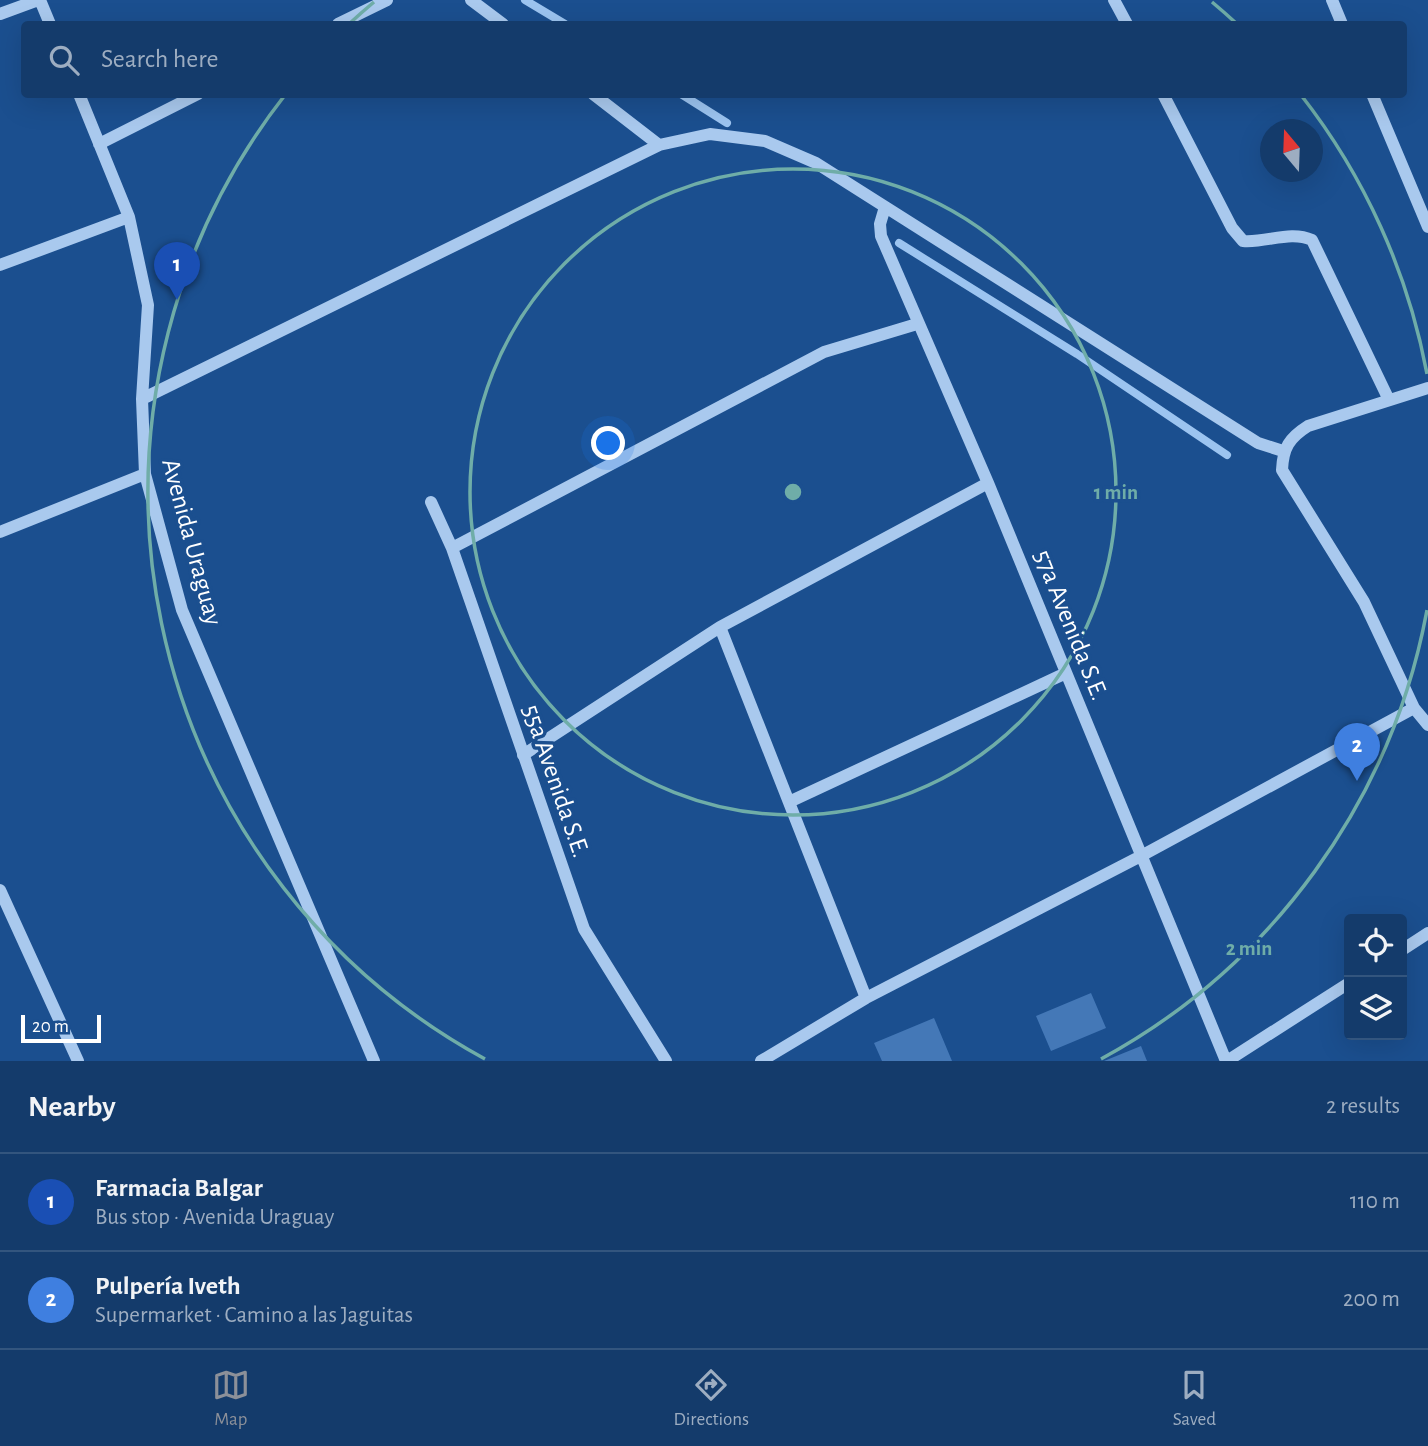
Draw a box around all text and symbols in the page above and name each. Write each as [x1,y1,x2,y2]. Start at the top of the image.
search box [21,21,1407,98]
icon: search [45,41,83,79]
text: Search here [101,46,219,72]
north arrow [1260,119,1323,182]
pin: 1 [154,242,200,300]
your location [591,426,625,460]
street label: Avenida Uraguay [157,456,227,628]
centre of rings [781,480,805,504]
text: 1 min [1094,482,1138,503]
street label: 57a Avenida S.E. [1029,546,1113,704]
street label: 55a Avenida S.E. [518,701,594,861]
pin: 2 [1334,723,1380,781]
map controls [1344,914,1407,1040]
button: locate [1344,914,1407,977]
text: 2 min [1226,938,1272,959]
button: layers [1344,977,1407,1040]
scale bar [21,1012,102,1044]
text: 20 m [32,1017,69,1036]
text: Nearby [28,1092,116,1122]
text: 2 results [1326,1095,1400,1118]
text: Farmacia Balgar [95,1175,263,1201]
text: 1 [47,1190,55,1213]
text: 110 m [1350,1190,1400,1213]
text: Bus stop · Avenida Uraguay [95,1206,334,1229]
text: Pulpería Iveth [95,1273,241,1299]
text: 2 [46,1288,56,1311]
text: 200 m [1343,1288,1400,1311]
text: Supermarket · Camino a las Jaguitas [95,1304,413,1327]
tab: Map [212,1366,250,1431]
tab: Directions [673,1366,749,1431]
tab: Saved [1173,1366,1216,1431]

